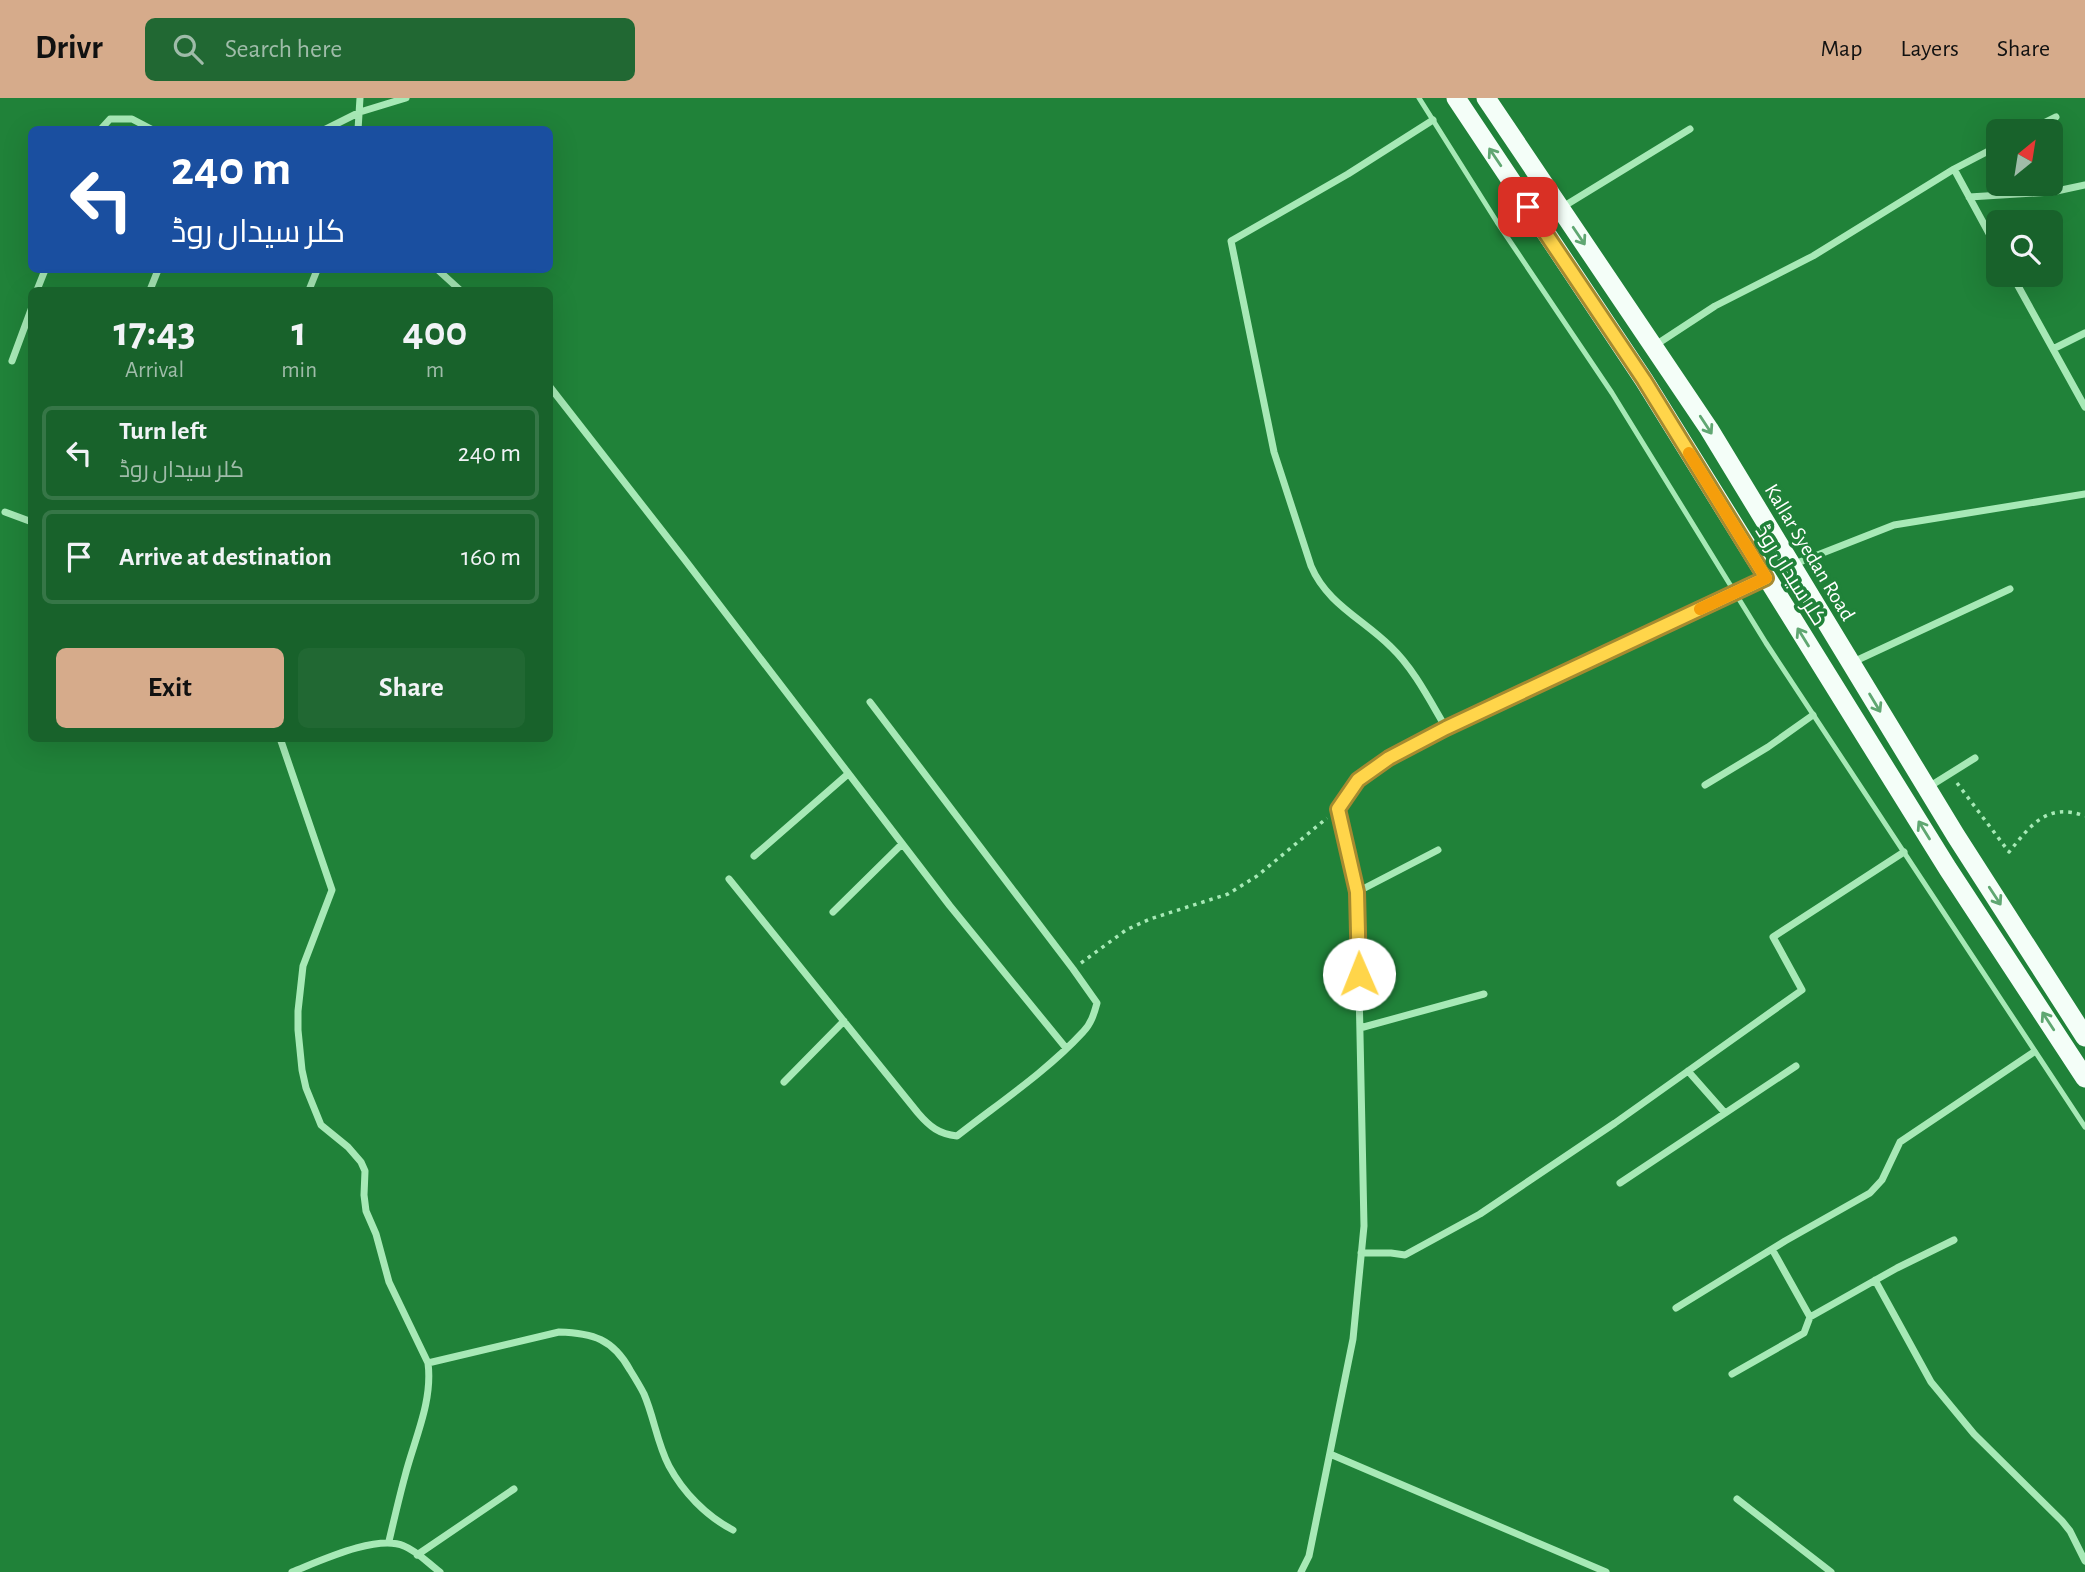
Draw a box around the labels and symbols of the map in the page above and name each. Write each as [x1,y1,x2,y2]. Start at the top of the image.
north arrow [1986,119,2063,196]
one-way arrow [1488,148,1503,167]
pin [1498,177,1558,237]
one-way arrow [1572,226,1586,245]
one-way arrow [1698,415,1713,434]
street label: Kallar Syedan Road [1761,480,1859,624]
street label: کلر سیداں روڈ [1750,521,1830,630]
one-way arrow [1796,628,1810,648]
one-way arrow [1868,692,1882,712]
one-way arrow [1916,821,1930,841]
one-way arrow [1988,886,2002,906]
position arrow [1322,937,1396,1011]
one-way arrow [2040,1012,2055,1031]

